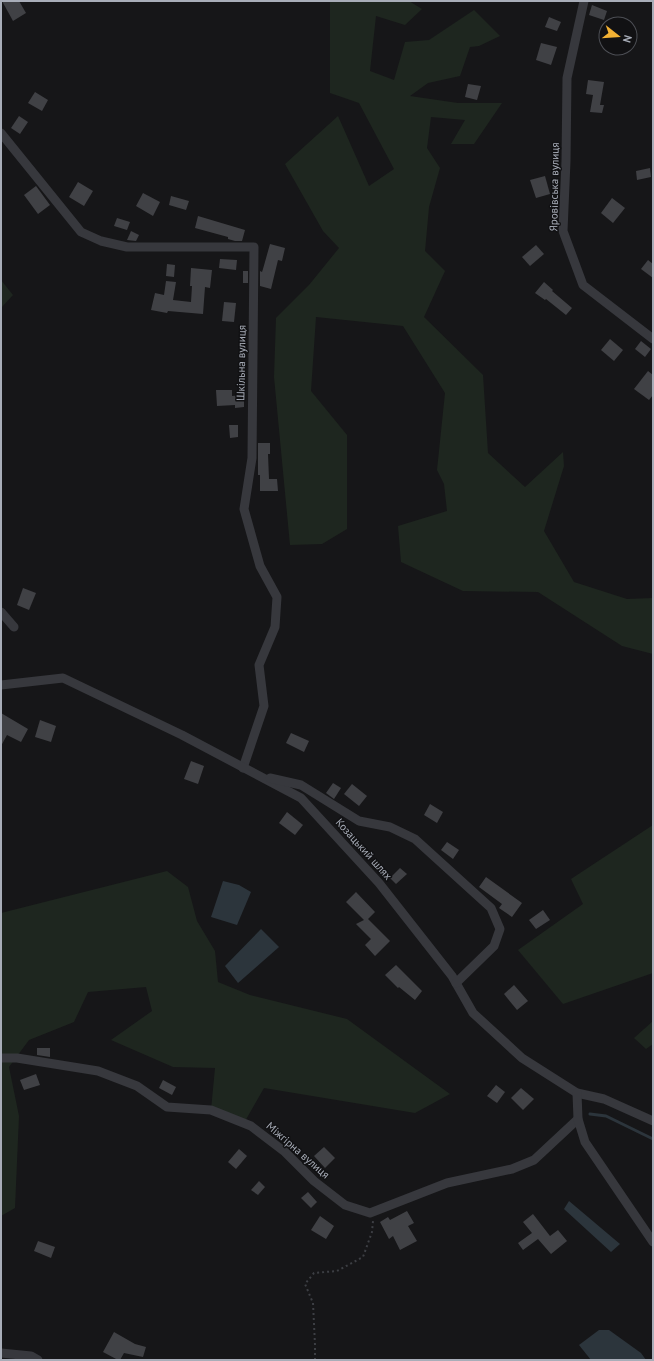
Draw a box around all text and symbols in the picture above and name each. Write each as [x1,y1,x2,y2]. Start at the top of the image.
north arrow [598,16,638,56]
text: N [620,33,635,44]
street label: Яровівська вулиця [546,142,562,232]
street label: Шкільна вулиця [233,325,249,401]
street label: Козацький шлях [333,815,396,883]
street label: Міжгірна вулиця [263,1119,333,1181]

